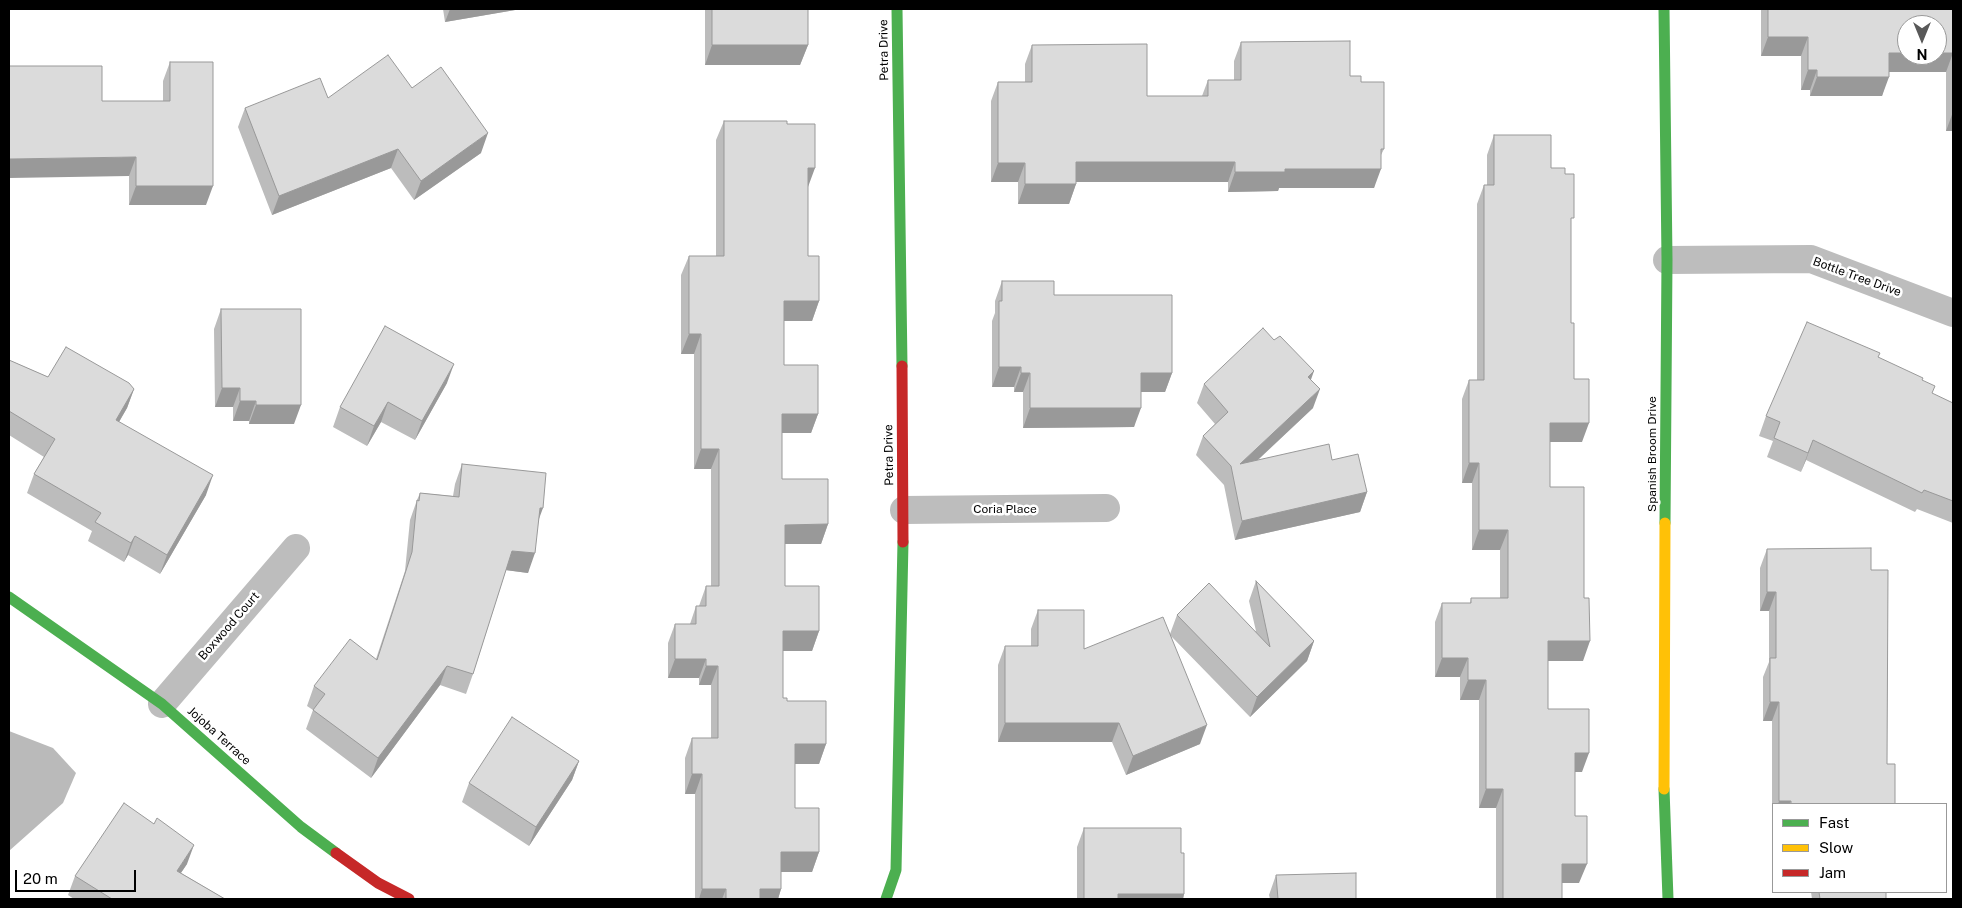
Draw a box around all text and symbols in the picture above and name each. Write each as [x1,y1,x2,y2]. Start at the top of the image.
north arrow [1897,15,1947,65]
street label: Petra Drive [876,19,892,81]
text: N [1917,46,1927,62]
street label: Bottle Tree Drive [1811,254,1903,300]
street label: Spanish Broom Drive [1645,396,1659,512]
street label: Petra Drive [881,424,897,486]
street label: Coria Place [973,502,1037,516]
street label: Boxwood Court [196,589,262,663]
street label: Jojoba Terrace [184,704,254,768]
legend [1772,803,1947,893]
text: Fast [1819,814,1849,831]
text: Slow [1819,839,1853,856]
scale bar [18,860,139,892]
text: Jam [1819,864,1846,881]
text: 20 m [23,870,58,887]

